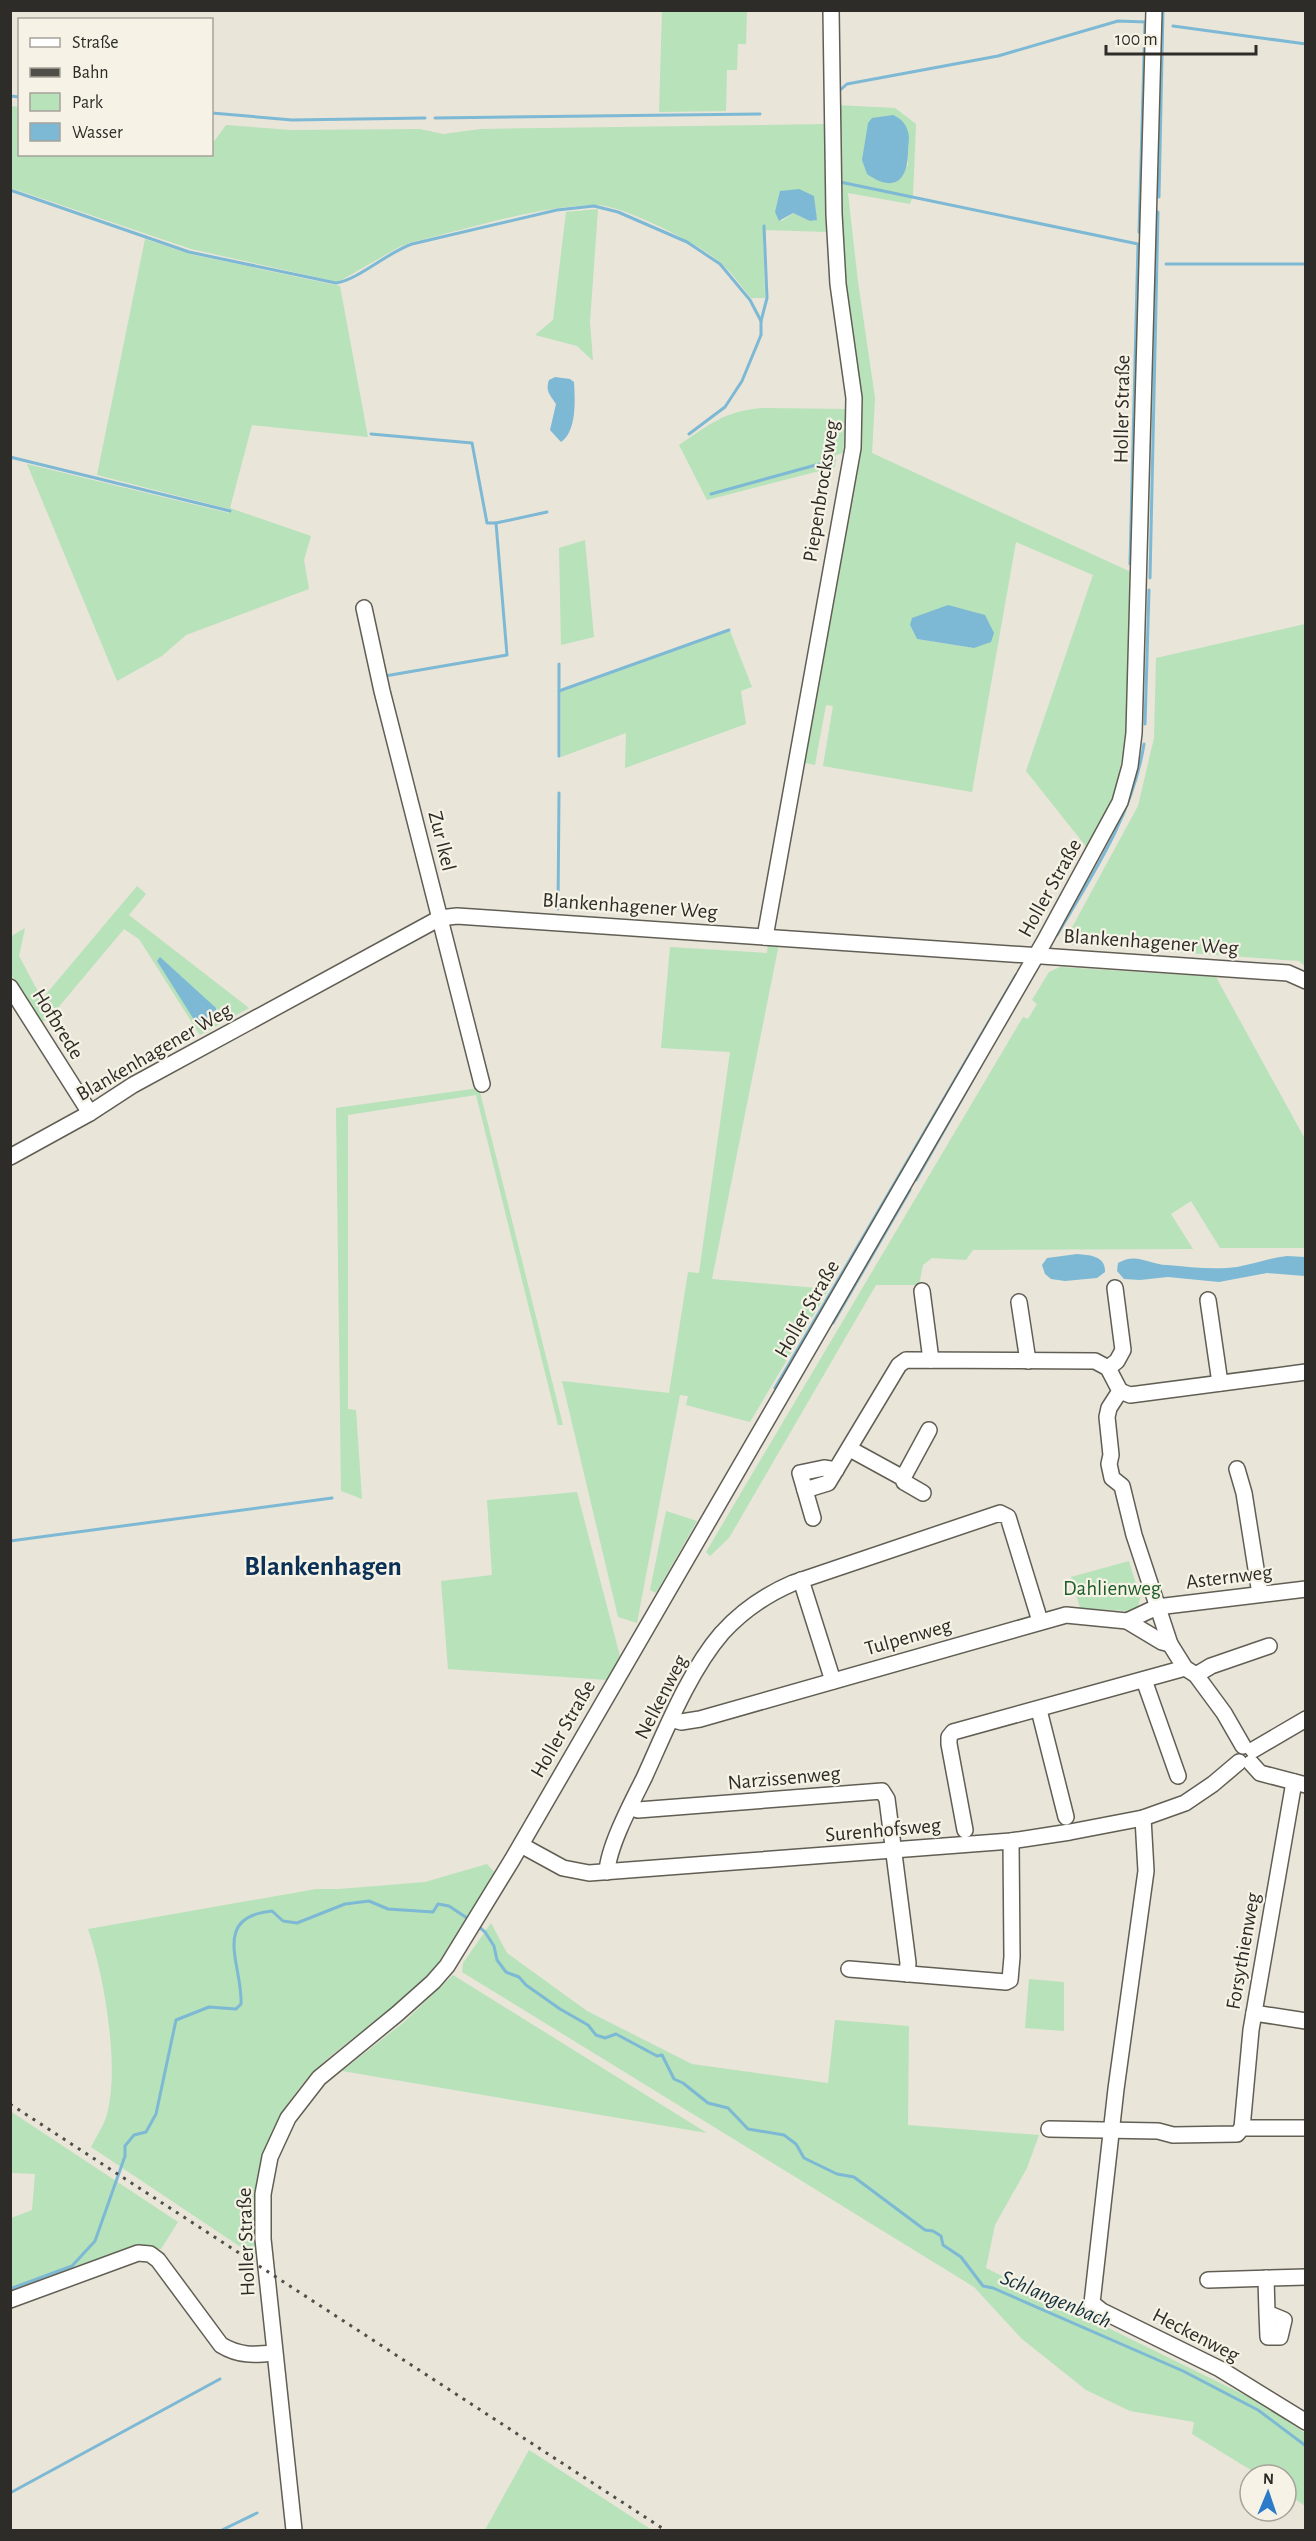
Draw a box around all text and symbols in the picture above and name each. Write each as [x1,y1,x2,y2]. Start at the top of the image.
legend [18,18,213,156]
scale bar [1106,18,1256,56]
text: 100 m [1115,31,1158,49]
text: Straße [72,34,118,52]
text: Bahn [72,64,108,82]
text: Park [72,94,104,112]
text: Wasser [72,124,123,142]
street label: Holler Straße [1111,354,1133,464]
street label: Piepenbrocksweg [799,418,843,564]
street label: Zur Ikel [424,809,460,873]
street label: Holler Straße [1014,835,1086,941]
street label: Blankenhagener Weg [542,889,719,923]
street label: Blankenhagener Weg [1063,925,1240,959]
street label: Hofbrede [28,985,88,1063]
street label: Blankenhagener Weg [73,999,236,1105]
street label: Holler Straße [771,1257,843,1361]
district label: Blankenhagen [244,1553,402,1580]
street label: Asternweg [1185,1561,1274,1593]
park label: Dahlienweg [1063,1578,1162,1599]
street label: Tulpenweg [862,1614,954,1659]
street label: Nelkenweg [631,1651,692,1743]
street label: Holler Straße [527,1677,599,1781]
street label: Narzissenweg [727,1763,842,1793]
street label: Surenhofsweg [824,1814,943,1846]
street label: Forsythienweg [1222,1890,1264,2011]
street label: Holler Straße [234,2187,258,2297]
water label: Schlangenbach [997,2266,1115,2332]
street label: Heckenweg [1149,2304,1244,2366]
north arrow [1238,2463,1298,2523]
text: N [1263,2471,1274,2487]

